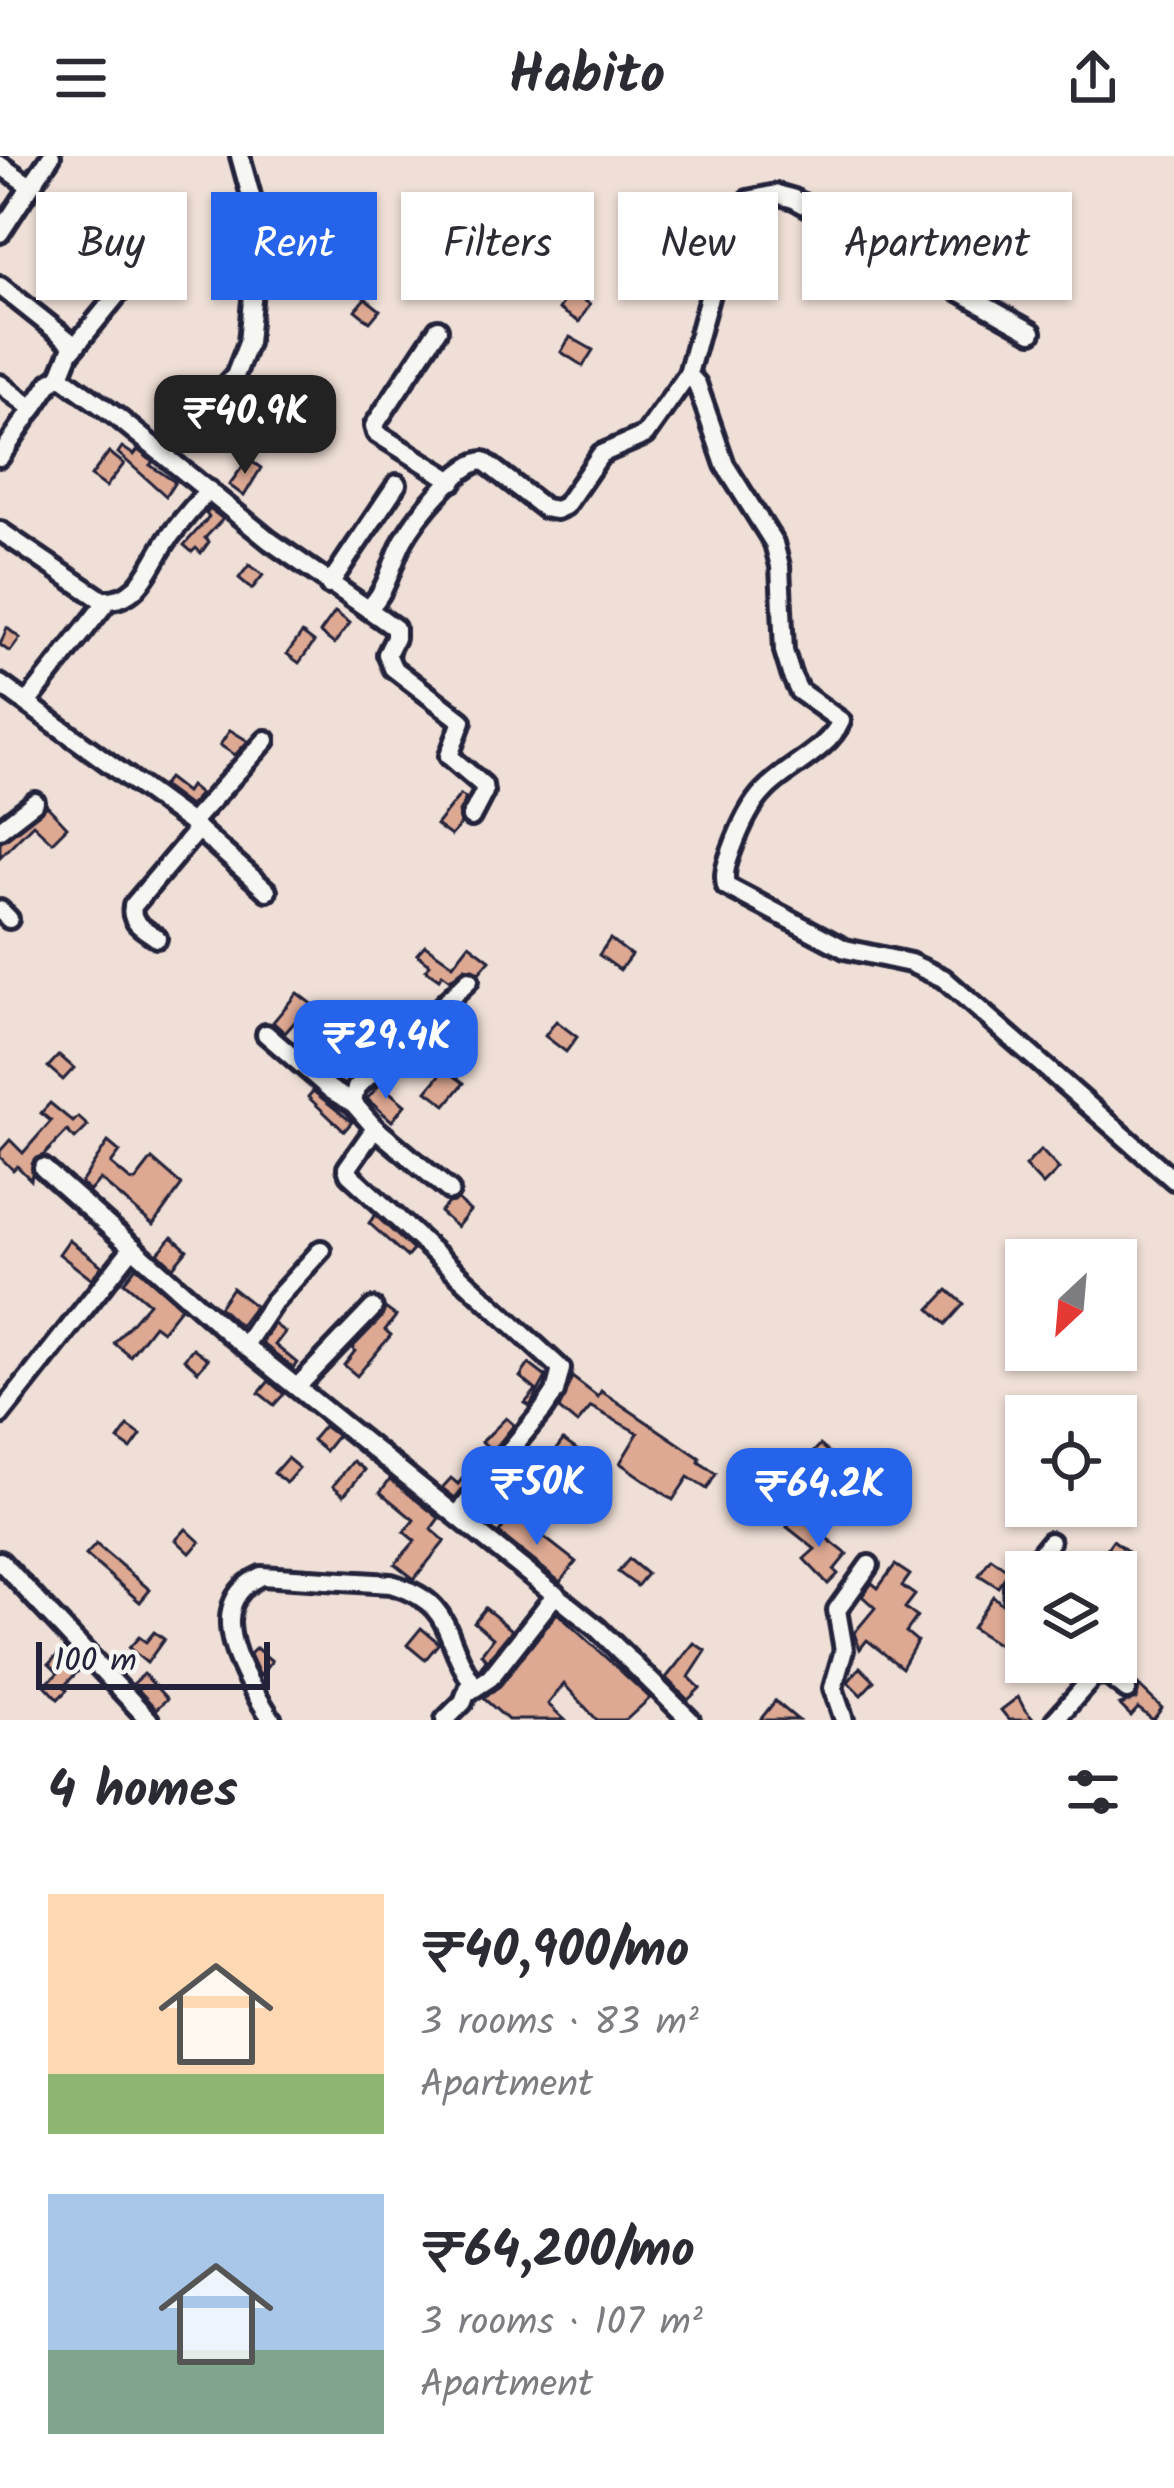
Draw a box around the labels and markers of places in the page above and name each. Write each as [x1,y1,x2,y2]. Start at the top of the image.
pin: ₹40.9K [147,375,343,477]
pin: ₹29.4K [288,1000,484,1102]
pin: ₹50K [466,1446,608,1548]
pin: ₹64.2K [721,1448,917,1550]

